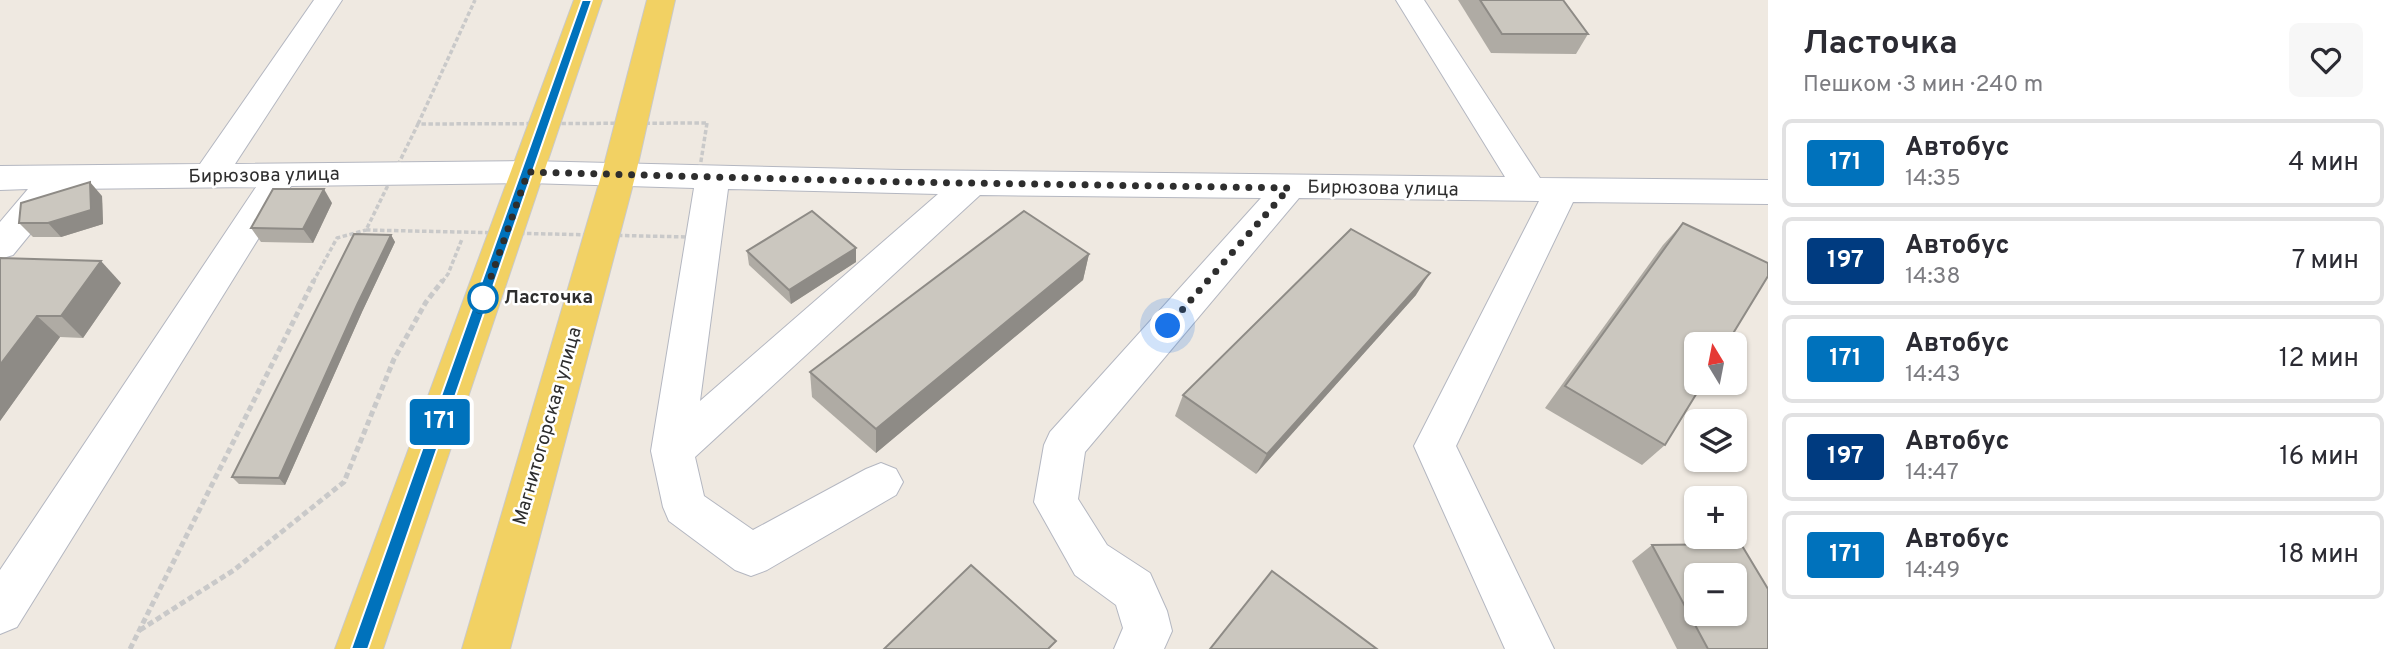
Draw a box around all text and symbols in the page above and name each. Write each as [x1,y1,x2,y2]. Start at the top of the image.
button: heart [2289,23,2363,97]
text: Ласточка [1803,24,1958,66]
text: Пешком · 3 мин · 240 m [1803,71,2043,100]
text: Автобус [1905,132,2010,165]
text: 4 мин [2288,147,2359,180]
text: 171 [1829,148,1862,178]
street label: Бирюзова улица [188,163,340,189]
text: 14:35 [1905,165,1961,194]
street label: Бирюзова улица [1307,176,1459,202]
text: Автобус [1905,230,2010,263]
text: 7 мин [2292,245,2359,278]
text: 197 [1827,246,1864,276]
text: 14:38 [1905,263,1960,292]
marker: Ласточка [468,283,498,313]
place label: Ласточка [504,286,593,310]
your location [1150,308,1185,343]
street label: Магнитогорская улица [508,324,588,528]
text: Автобус [1905,328,2010,361]
north arrow [1684,332,1746,396]
map controls [1684,332,1747,626]
text: 12 мин [2279,343,2359,376]
text: 171 [1829,344,1862,374]
text: 14:43 [1905,361,1961,390]
line badge: 171 [400,399,480,445]
text: 171 [424,407,456,437]
button: layers [1684,409,1747,472]
text: Автобус [1905,426,2010,459]
text: 16 мин [2279,441,2359,474]
text: 197 [1827,442,1864,472]
text: 14:47 [1905,459,1959,488]
button: + [1684,486,1747,549]
text: Автобус [1905,524,2010,557]
text: 18 мин [2279,539,2359,572]
text: 171 [1829,540,1862,570]
text: 14:49 [1905,557,1960,586]
button: − [1684,563,1747,626]

